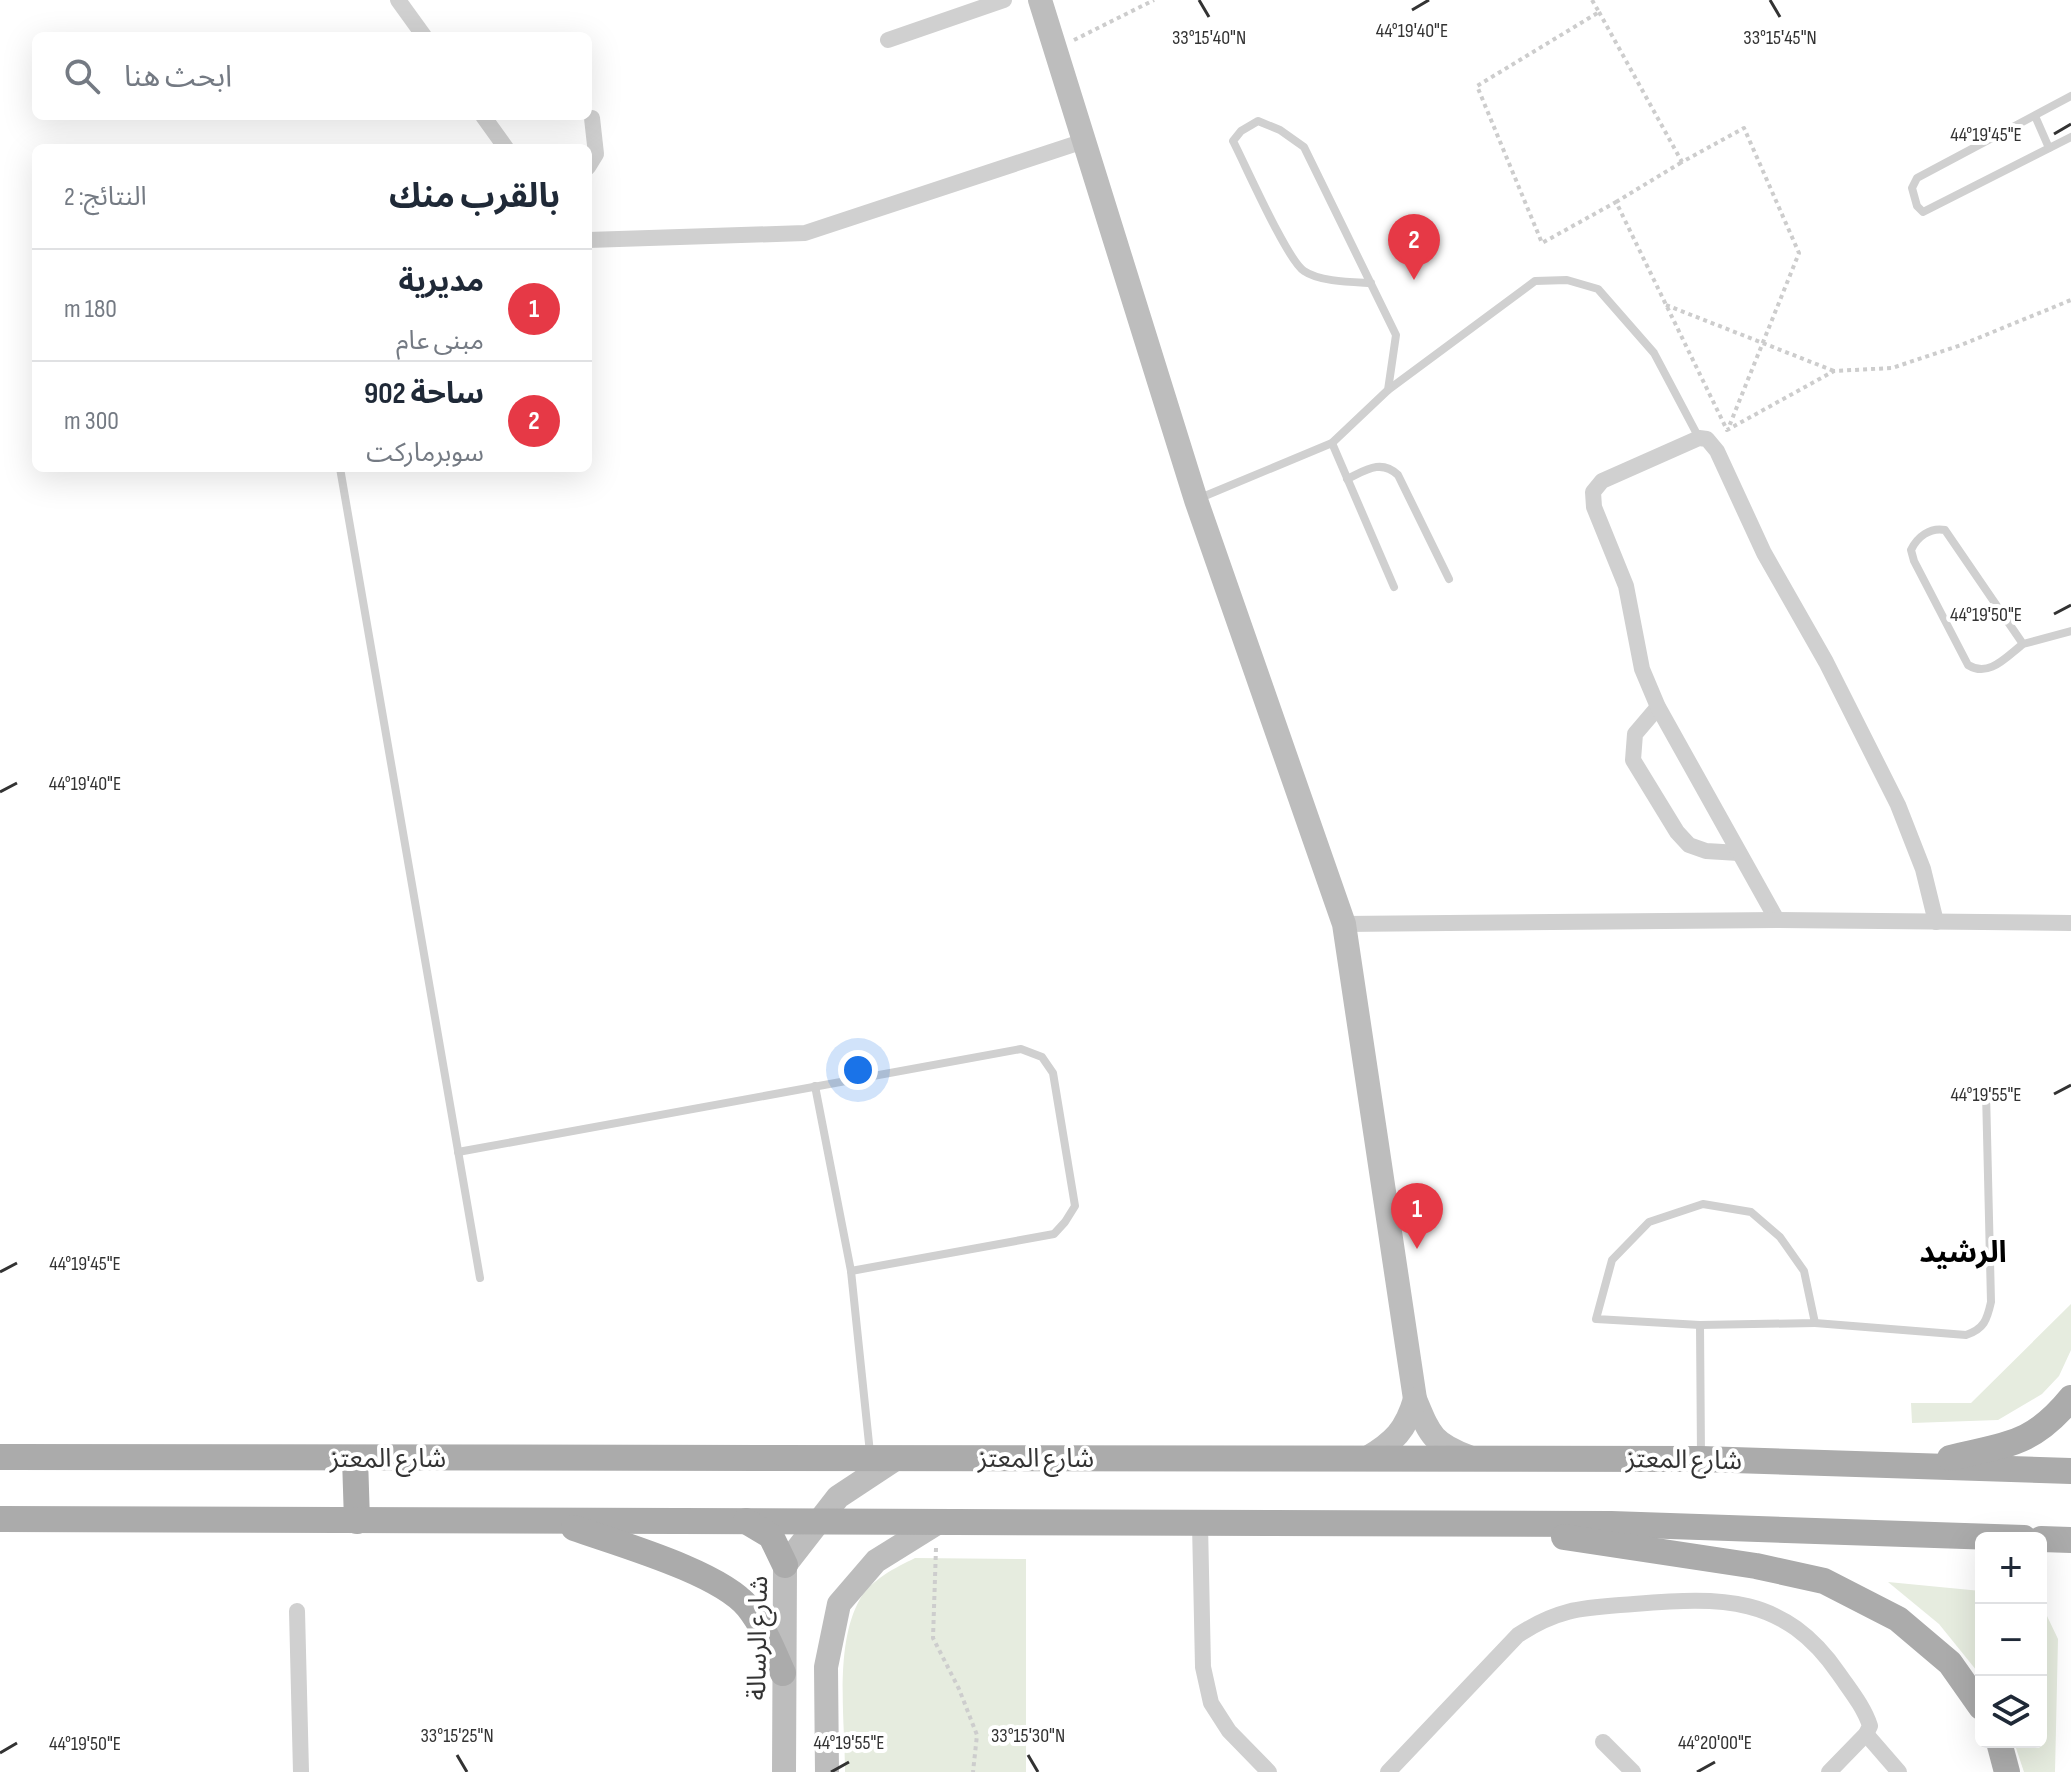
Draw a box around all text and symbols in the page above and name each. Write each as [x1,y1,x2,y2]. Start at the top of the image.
text: 44°19'40"E [1376,19,1448,43]
text: 33°15'40"N [1172,26,1246,50]
text: 33°15'45"N [1743,26,1817,50]
search box [32,32,592,120]
icon: search [60,54,104,98]
text: ابحث هنا [124,59,232,95]
text: 44°19'45"E [1950,123,2022,147]
text: بالقرب منك [389,176,560,217]
text: النتائج: 2 [64,182,147,213]
pin: 2 [1388,214,1440,280]
text: مديرية [399,264,484,300]
text: 180 m [64,294,117,325]
text: 1 [529,294,539,325]
text: مبنى عام [396,326,484,357]
text: ساحة 902 [364,376,484,412]
text: 300 m [64,406,119,437]
text: 2 [528,406,540,437]
text: سوبرماركت [366,438,484,469]
text: 44°19'50"E [1950,603,2022,627]
text: 44°19'40"E [49,772,121,796]
your location [838,1050,878,1090]
text: 44°19'55"E [1950,1083,2022,1107]
pin: 1 [1391,1183,1443,1249]
district label: الرشيد [1919,1235,2007,1271]
text: 44°19'45"E [49,1252,121,1276]
street label: شارع المعتز [329,1444,446,1477]
street label: شارع المعتز [977,1444,1094,1477]
street label: شارع المعتز [1625,1444,1742,1479]
map controls [1975,1532,2047,1748]
button: + [1975,1532,2047,1604]
street label: شارع الرسالة [742,1575,777,1701]
button: − [1975,1604,2047,1676]
button: layers [1975,1676,2047,1748]
text: 33°15'25"N [420,1724,494,1748]
text: 33°15'30"N [991,1724,1065,1748]
text: 44°19'55"E [813,1731,885,1755]
text: 44°20'00"E [1678,1731,1752,1755]
text: 44°19'50"E [49,1732,121,1756]

